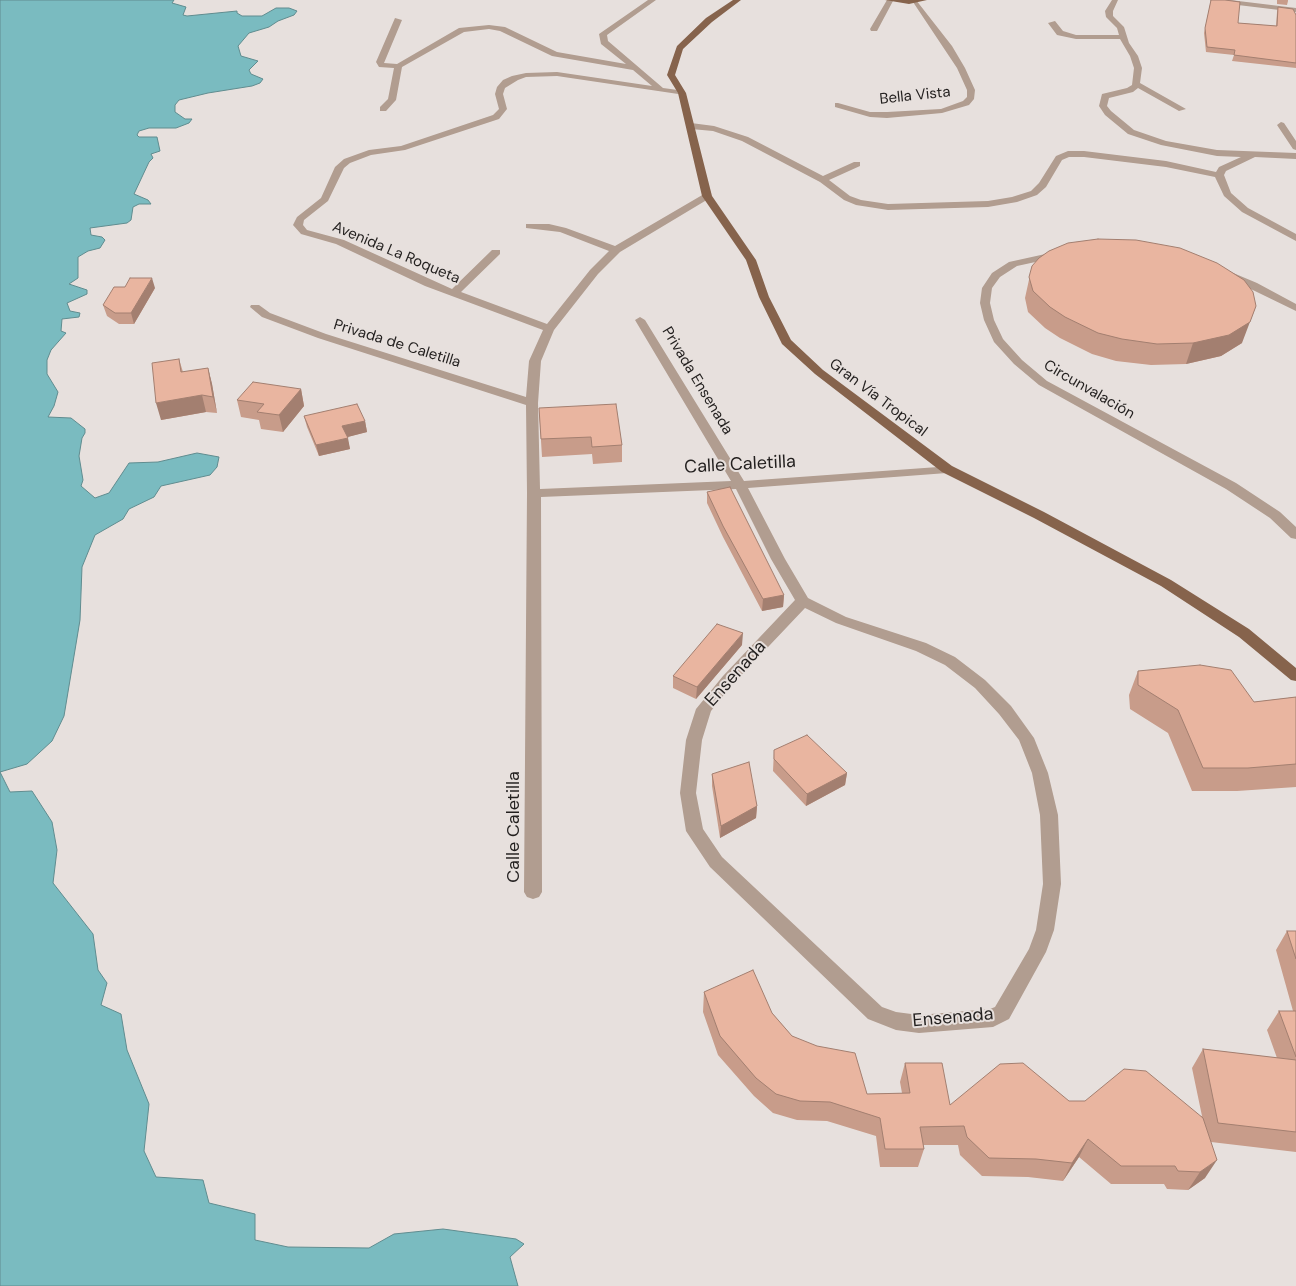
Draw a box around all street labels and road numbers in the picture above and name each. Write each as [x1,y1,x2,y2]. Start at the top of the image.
street label: Bella Vista [879,83,951,109]
street label: Avenida La Roqueta [330,218,462,288]
street label: Privada de Caletilla [331,316,463,372]
street label: Privada Ensenada [658,324,736,438]
street label: Gran Vía Tropical [825,355,931,441]
street label: Circunvalación [1040,357,1138,423]
street label: Calle Caletilla [684,451,796,479]
street label: Ensenada [701,637,771,711]
street label: Calle Caletilla [503,771,525,883]
street label: Ensenada [912,1004,994,1032]

